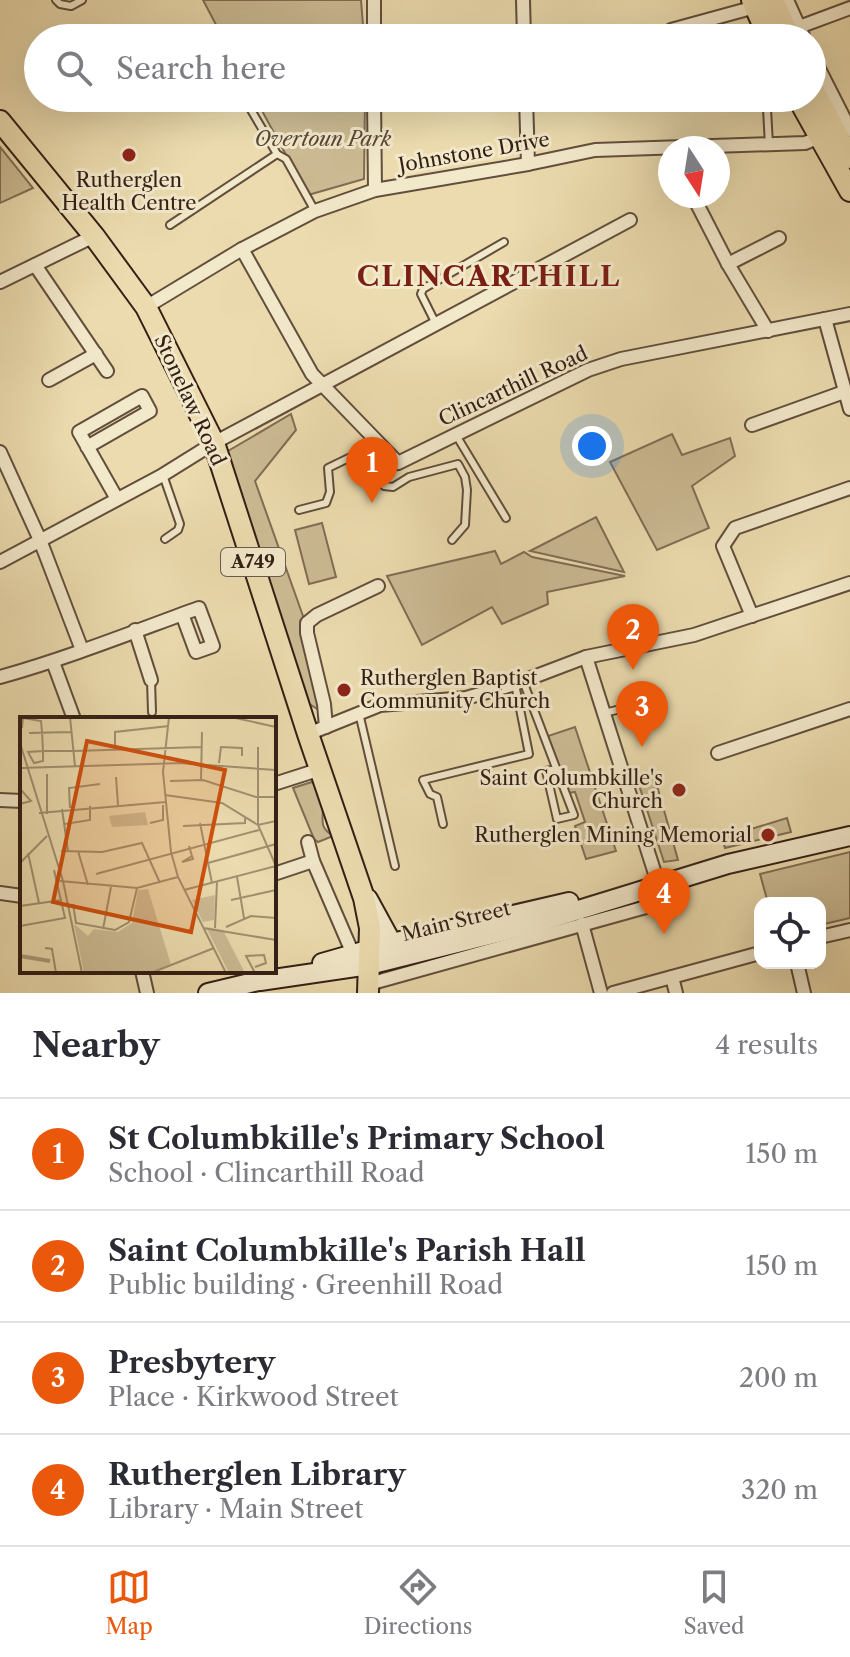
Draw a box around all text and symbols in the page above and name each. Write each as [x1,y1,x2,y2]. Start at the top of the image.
search box [24,24,826,112]
icon: search [52,46,96,90]
text: Search here [116,50,286,87]
park label: Overtoun Park [255,127,392,151]
street label: Johnstone Drive [394,127,551,178]
north arrow [658,136,730,208]
marker: Rutherglen Health Centre [120,146,138,164]
place label: Rutherglen Health Centre [62,168,196,215]
district label: CLINCARTHILL [357,259,621,293]
street label: Stonelaw Road [149,331,231,469]
street label: Clincarthill Road [435,341,591,431]
your location [572,426,612,466]
pin: 1 [346,437,398,503]
road number: A749 [221,548,285,576]
pin: 2 [607,604,659,670]
place label: Rutherglen Baptist Community Church [360,666,551,713]
marker: Rutherglen Baptist Community Church [335,681,353,699]
pin: 3 [616,681,668,747]
inset map [20,717,276,973]
place label: Saint Columbkille's Church [480,766,663,813]
marker: Saint Columbkille's Church [670,781,688,799]
place label: Rutherglen Mining Memorial [474,823,752,847]
marker: Rutherglen Mining Memorial [759,826,777,844]
pin: 4 [638,868,690,934]
street label: Main Street [399,896,513,946]
map controls [754,897,826,969]
button: locate [754,897,826,969]
text: Nearby [32,1024,160,1066]
text: 4 results [715,1029,818,1061]
text: St Columbkille's Primary School [108,1120,605,1157]
text: 1 [52,1138,64,1170]
text: 150 m [745,1138,818,1170]
text: School · Clincarthill Road [108,1157,425,1189]
text: Saint Columbkille's Parish Hall [108,1232,586,1269]
text: 2 [50,1250,66,1282]
text: 150 m [745,1250,818,1282]
text: Public building · Greenhill Road [108,1269,503,1301]
text: Presbytery [108,1344,275,1381]
text: 3 [51,1362,65,1394]
text: 200 m [739,1362,818,1394]
text: Place · Kirkwood Street [108,1381,399,1413]
text: Rutherglen Library [108,1456,406,1493]
text: 4 [50,1474,66,1506]
text: 320 m [741,1474,818,1506]
text: Library · Main Street [108,1493,364,1525]
tab: Map [105,1565,153,1640]
tab: Directions [364,1565,472,1640]
tab: Saved [683,1565,744,1640]

